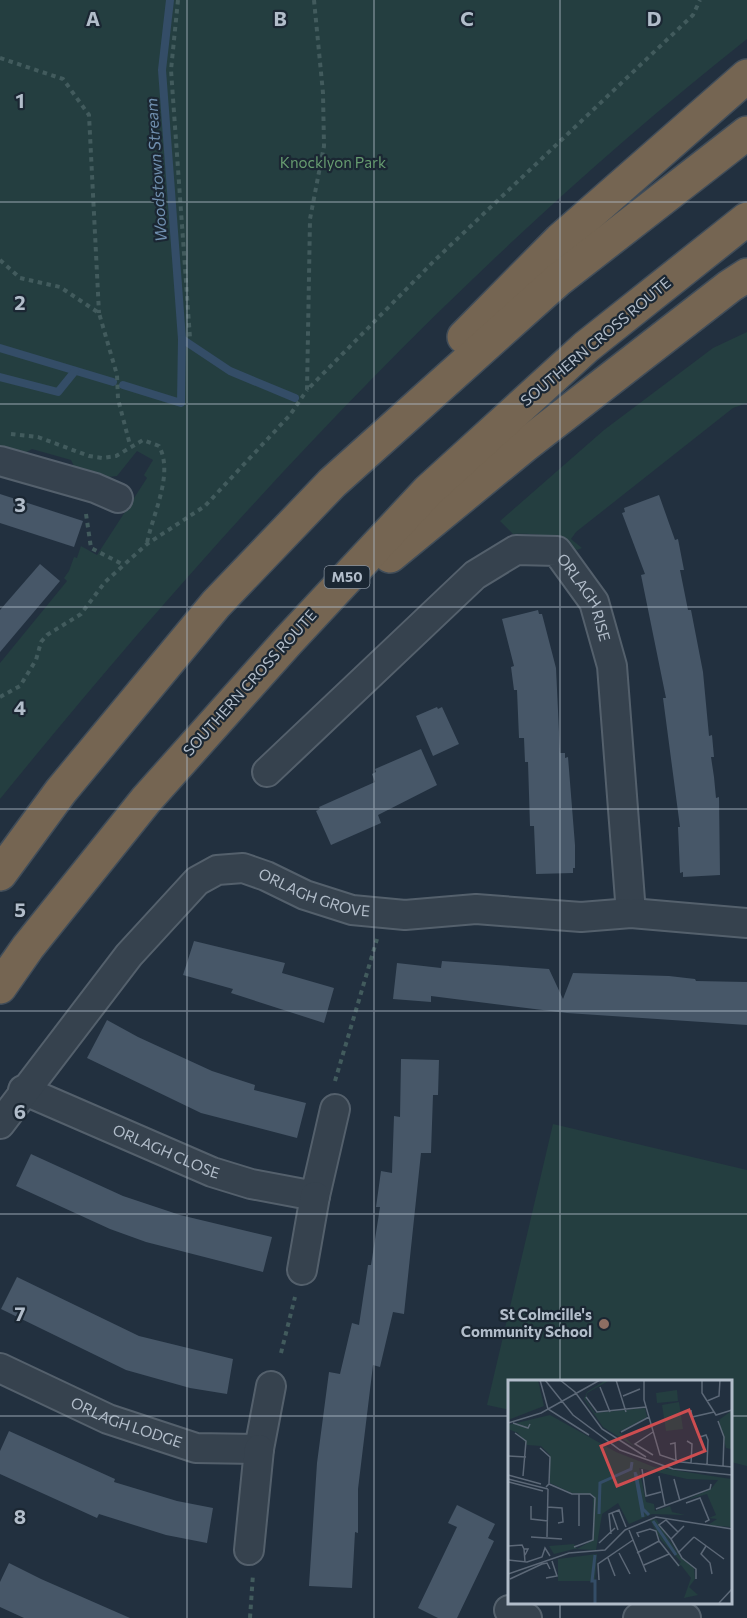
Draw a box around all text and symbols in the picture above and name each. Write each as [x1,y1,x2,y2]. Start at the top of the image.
text: A [86,6,100,30]
text: B [273,6,287,30]
text: C [460,6,474,30]
text: D [647,6,661,30]
text: 1 [15,88,25,112]
water label: Woodstown Stream [141,97,170,243]
park label: Knocklyon Park [280,153,386,171]
street label: SOUTHERN CROSS ROUTE [517,273,674,409]
text: 2 [14,290,26,314]
text: 3 [14,492,26,516]
street label: ORLAGH RISE [554,550,615,643]
road number: M50 [324,566,370,588]
street label: SOUTHERN CROSS ROUTE [179,606,320,759]
text: 4 [14,695,26,719]
street label: ORLAGH GROVE [256,864,371,920]
text: 5 [14,897,26,921]
text: 6 [14,1099,26,1123]
street label: ORLAGH CLOSE [110,1120,222,1182]
text: 7 [15,1301,26,1325]
place label: St Colmcille's Community School [461,1305,592,1340]
marker: St Colmcille's Community School [597,1317,611,1331]
inset map [508,1380,732,1603]
street label: ORLAGH LODGE [68,1393,185,1451]
text: 8 [14,1504,26,1528]

